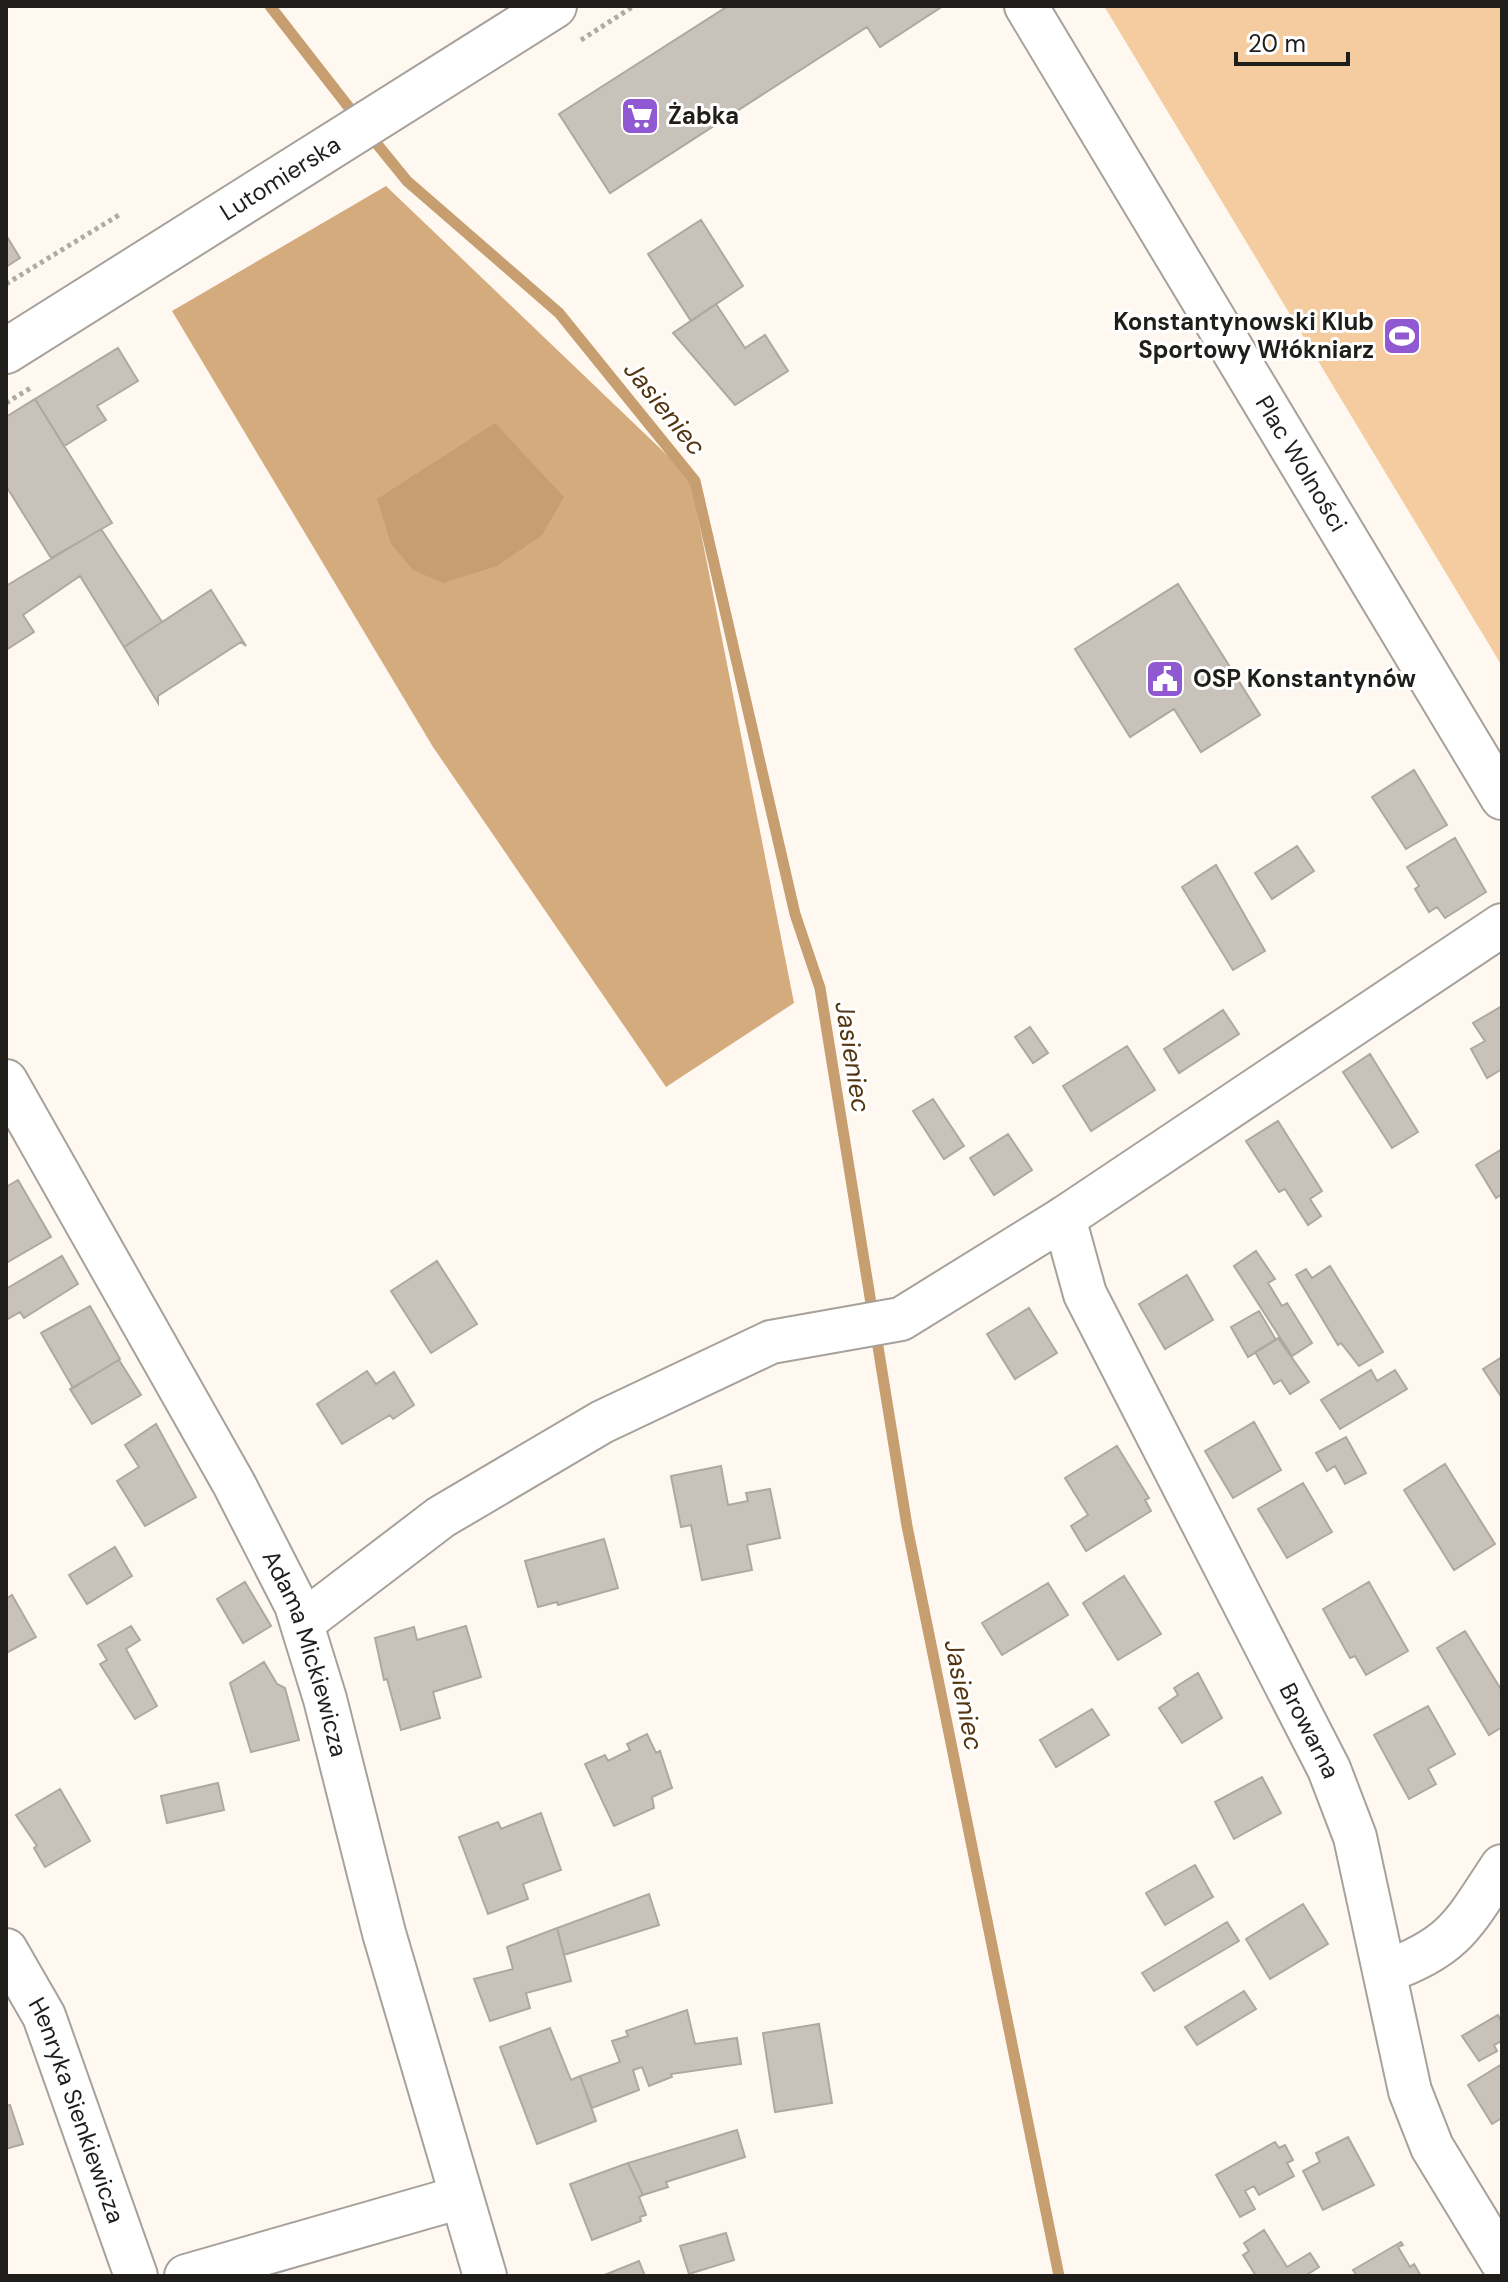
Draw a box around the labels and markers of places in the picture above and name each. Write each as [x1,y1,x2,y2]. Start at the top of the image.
supermarket icon: Żabka [619,95,661,137]
place label: Żabka [668,100,739,131]
place label: Konstantynowski Klub Sportowy Włókniarz [1113,306,1374,365]
sports icon: Konstantynowski Klub Sportowy Włókniarz [1381,315,1423,357]
public building icon: OSP Konstantynów [1144,658,1186,700]
place label: OSP Konstantynów [1193,663,1416,694]

